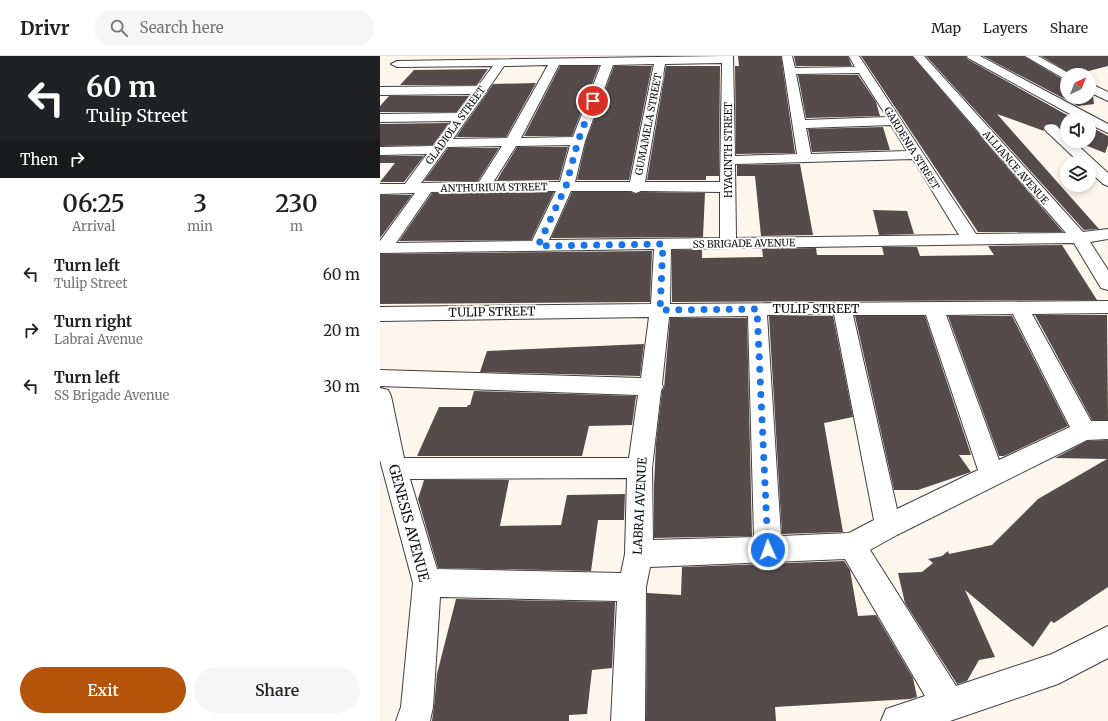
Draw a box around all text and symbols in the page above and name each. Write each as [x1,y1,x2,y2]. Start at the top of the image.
search box [94,10,374,46]
text: Drivr [20,16,70,40]
icon: search [108,17,130,39]
text: Search here [140,18,224,37]
text: Map [931,19,961,37]
text: Layers [983,19,1028,37]
text: Share [1050,19,1088,37]
north arrow [1060,68,1096,104]
map controls [1060,68,1096,192]
text: 60 m [86,69,156,105]
icon: left [20,72,72,124]
street label: GUMAMELA STREET [632,72,665,176]
street label: GLADIOLA STREET [423,84,488,167]
pin [576,84,610,118]
icon: arrive [582,90,604,112]
street label: HYACINTH STREET [722,102,735,198]
text: Tulip Street [86,104,188,127]
street label: GARDENIA STREET [881,104,942,192]
button: sound [1060,112,1096,148]
street label: ALLIANCE AVENUE [979,127,1052,208]
icon: right [66,148,88,170]
text: Then [20,150,58,169]
button: layers [1060,156,1096,192]
street label: ANTHURIUM STREET [439,180,548,195]
text: 06:25 [62,188,125,219]
text: 3 [193,188,207,219]
text: 230 [275,188,318,219]
text: Arrival [72,218,115,235]
text: min [187,218,213,235]
text: m [290,218,303,235]
street label: SS BRIGADE AVENUE [693,236,796,251]
text: Turn left [54,256,120,275]
icon: left [20,263,42,285]
text: 60 m [323,265,360,284]
text: Tulip Street [54,275,127,292]
street label: TULIP STREET [773,301,860,316]
street label: TULIP STREET [448,303,536,320]
text: Turn right [54,312,132,331]
icon: right [20,319,42,341]
text: 20 m [323,321,360,340]
text: Labrai Avenue [54,331,143,348]
text: Turn left [54,368,120,387]
icon: left [20,375,42,397]
text: 30 m [323,377,360,396]
text: SS Brigade Avenue [54,387,169,404]
street label: LABRAI AVENUE [629,456,650,555]
street label: GENESIS AVENUE [385,462,433,584]
position arrow [747,529,789,571]
button: Exit [20,667,186,713]
button: Share [194,667,360,713]

